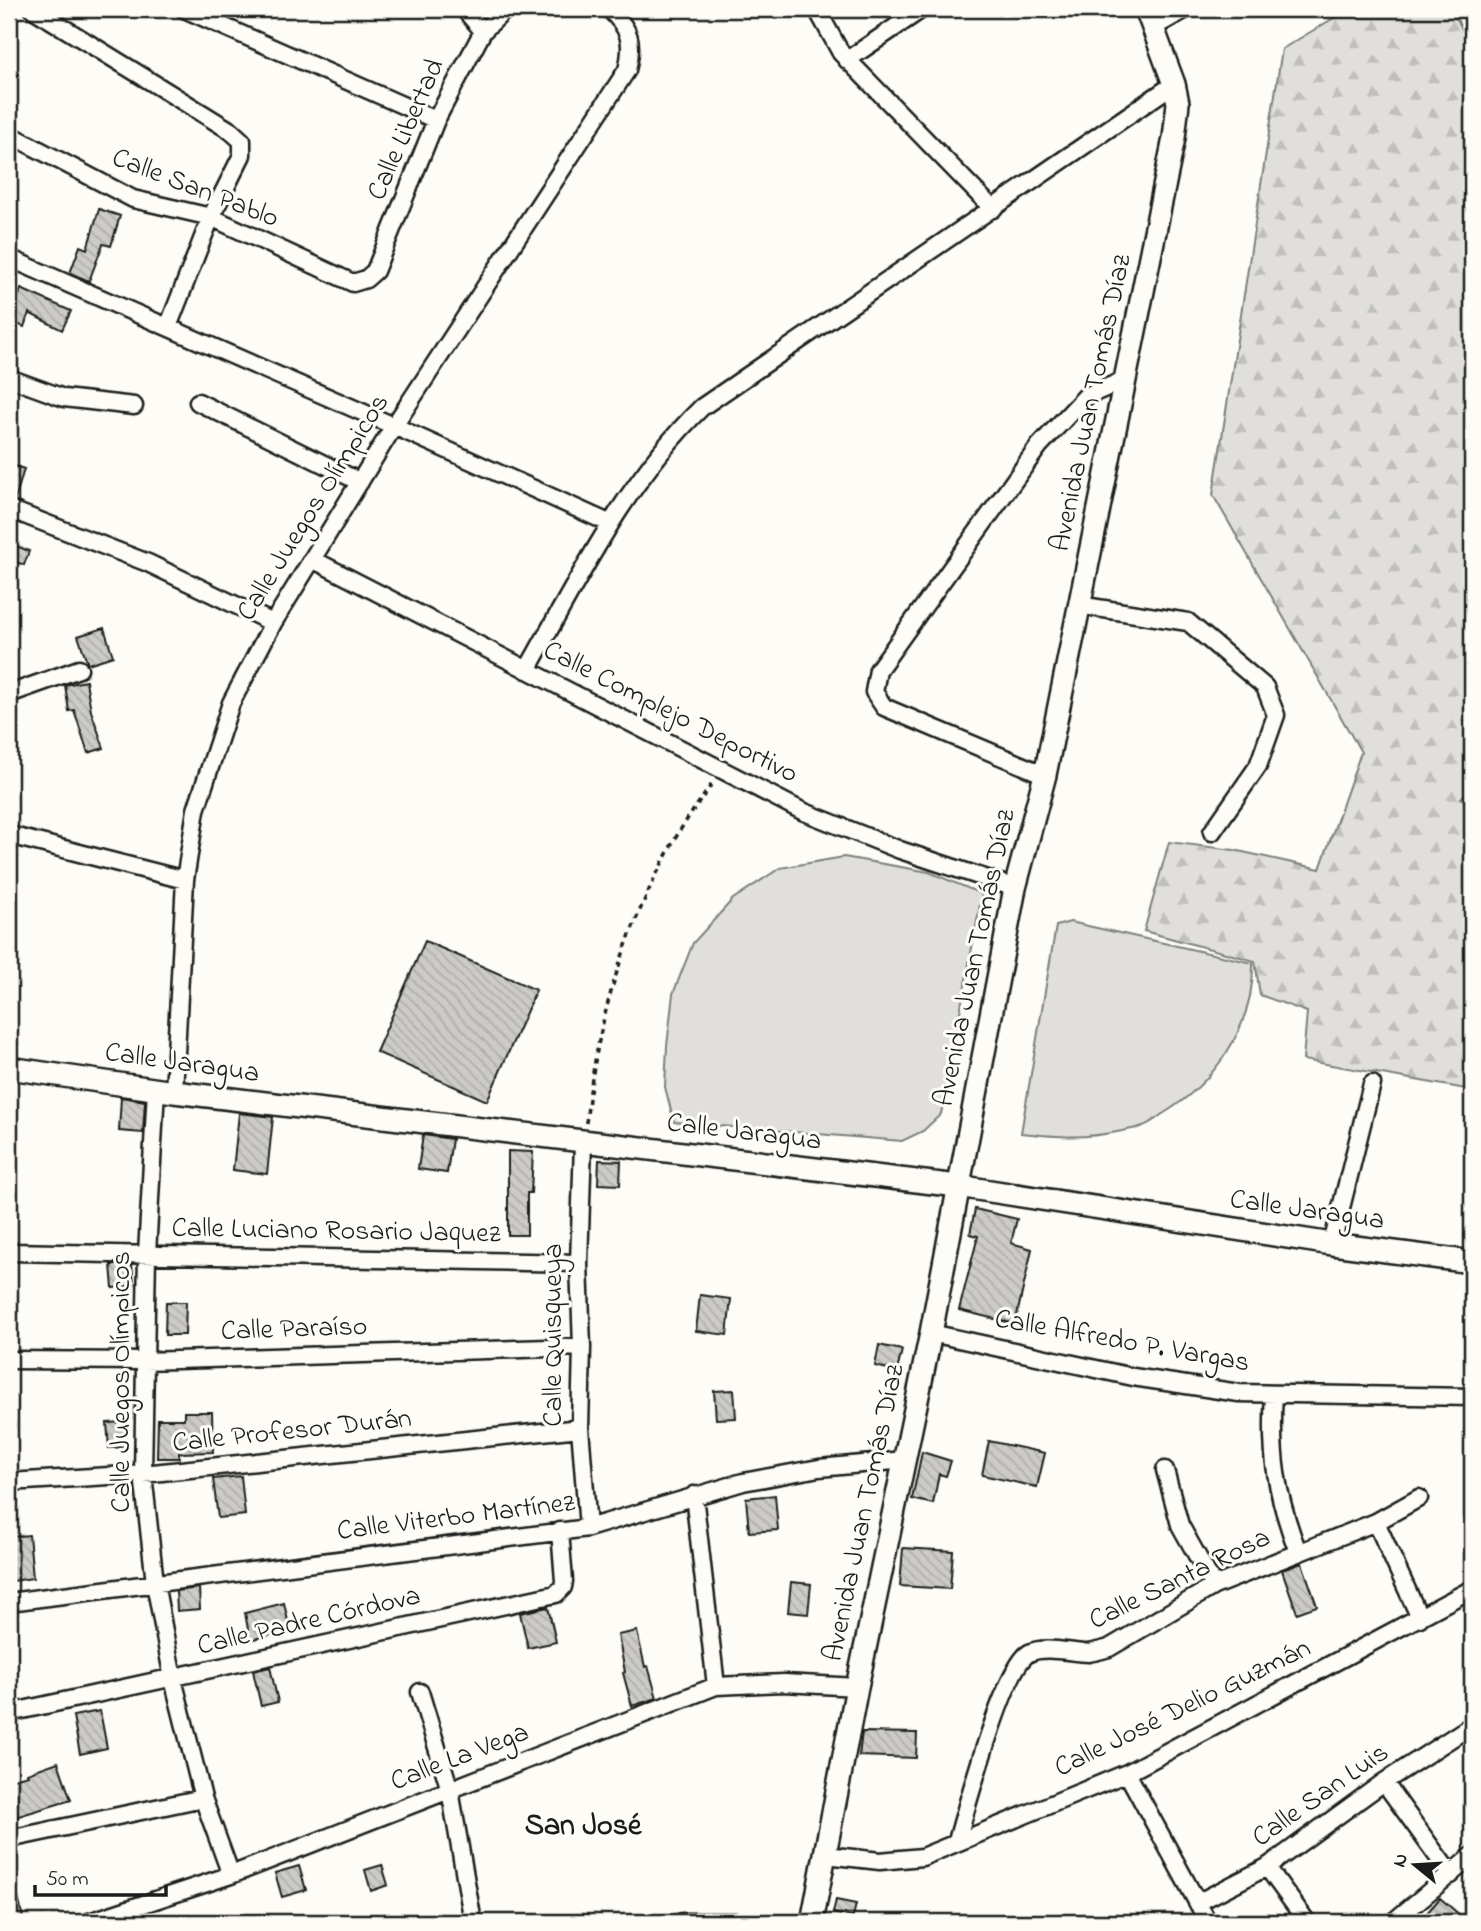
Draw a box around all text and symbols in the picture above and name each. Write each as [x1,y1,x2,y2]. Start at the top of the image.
street label: Calle Libertad [358,52,457,207]
street label: Calle San Pablo [105,138,285,240]
street label: Avenida Juan Tomás Díaz [1040,250,1144,555]
street label: Calle Juegos Olímpicos [227,386,401,630]
street label: Calle Complejo Deportivo [535,631,805,795]
street label: Avenida Juan Tomás Díaz [924,805,1028,1110]
street label: Calle Jaragua [102,1033,262,1095]
street label: Calle Jaragua [664,1103,824,1163]
street label: Calle Jaragua [1227,1180,1387,1242]
street label: Calle Luciano Rosario Jaquez [171,1209,501,1255]
street label: Calle Quisqueya [534,1243,575,1427]
street label: Calle Juegos Olímpicos [102,1251,143,1513]
street label: Calle Alfredo P. Vargas [991,1299,1253,1385]
street label: Calle Paraíso [220,1307,368,1353]
street label: Avenida Juan Tomás Díaz [813,1360,917,1665]
street label: Calle Profesor Durán [170,1399,414,1465]
street label: Calle Viterbo Martínez [335,1483,578,1553]
street label: Calle Santa Rosa [1082,1518,1278,1642]
street label: Calle Padre Córdova [193,1576,425,1668]
street label: Calle José Delio Guzmán [1048,1629,1318,1789]
street label: Calle La Vega [385,1713,535,1803]
street label: Calle San Luis [1244,1734,1398,1858]
district label: San José [525,1805,643,1849]
north arrow [1380,1829,1450,1899]
text: N [1386,1850,1416,1871]
scale bar [35,1854,166,1898]
text: 50 m [46,1865,89,1895]

